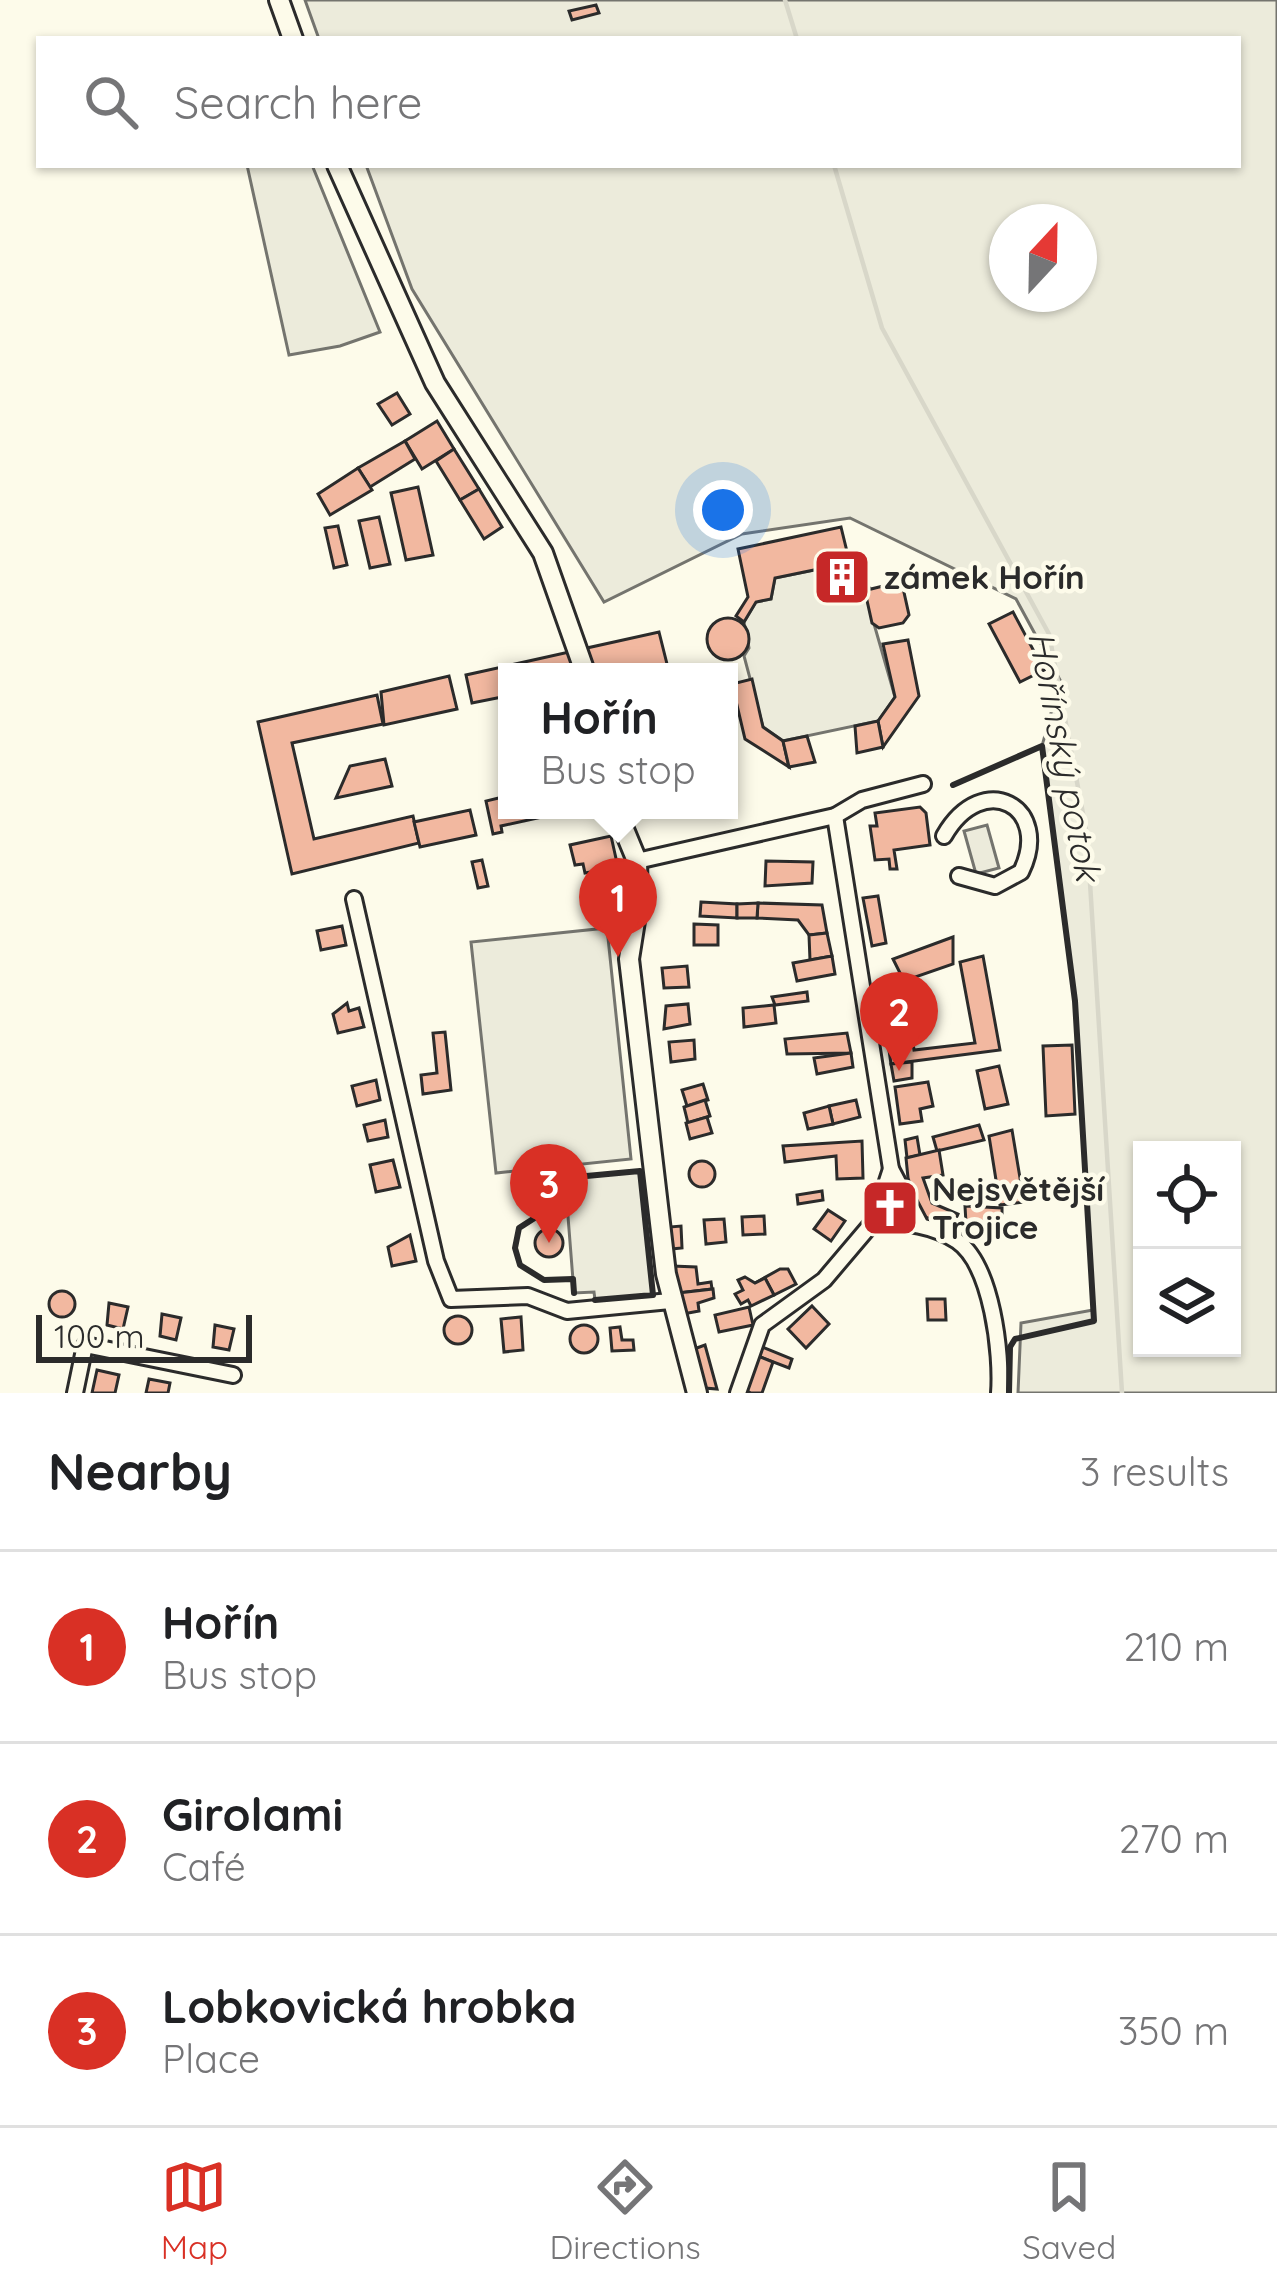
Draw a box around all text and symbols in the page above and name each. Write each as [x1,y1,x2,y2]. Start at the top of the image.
search box [36,36,1241,168]
icon: search [78,69,144,135]
text: Search here [174,74,422,130]
north arrow [989,204,1097,312]
your location [693,480,753,540]
building icon: zámek Hořín [811,546,873,608]
place label: zámek Hořín [884,556,1085,597]
water label: Hořínský potok [1019,627,1112,887]
popup [498,663,738,819]
text: Hořín [540,689,658,745]
text: Bus stop [540,745,696,794]
pin: 1 [579,858,657,957]
pin: 2 [860,972,938,1071]
map controls [1133,1141,1241,1357]
button: locate [1133,1141,1241,1249]
pin: 3 [510,1144,588,1243]
place label: Nejsvětější Trojice [932,1168,1105,1247]
church icon: Nejsvětější Trojice [859,1177,921,1239]
button: layers [1133,1249,1241,1357]
scale bar [36,1309,252,1362]
text: 100 m [54,1315,145,1356]
text: Nearby [48,1439,232,1503]
text: 3 results [1080,1447,1229,1496]
text: Hořín [162,1594,279,1650]
text: 1 [79,1622,95,1671]
text: 210 m [1124,1622,1229,1671]
text: Bus stop [162,1650,317,1699]
text: Girolami [162,1786,343,1842]
text: 2 [76,1814,98,1863]
text: 270 m [1119,1814,1229,1863]
text: Café [162,1842,246,1891]
text: Lobkovická hrobka [162,1978,577,2034]
text: 3 [77,2006,97,2055]
text: 350 m [1118,2006,1229,2055]
text: Place [162,2034,260,2083]
tab: Map [161,2154,228,2267]
tab: Directions [549,2154,701,2267]
tab: Saved [1022,2154,1116,2267]

